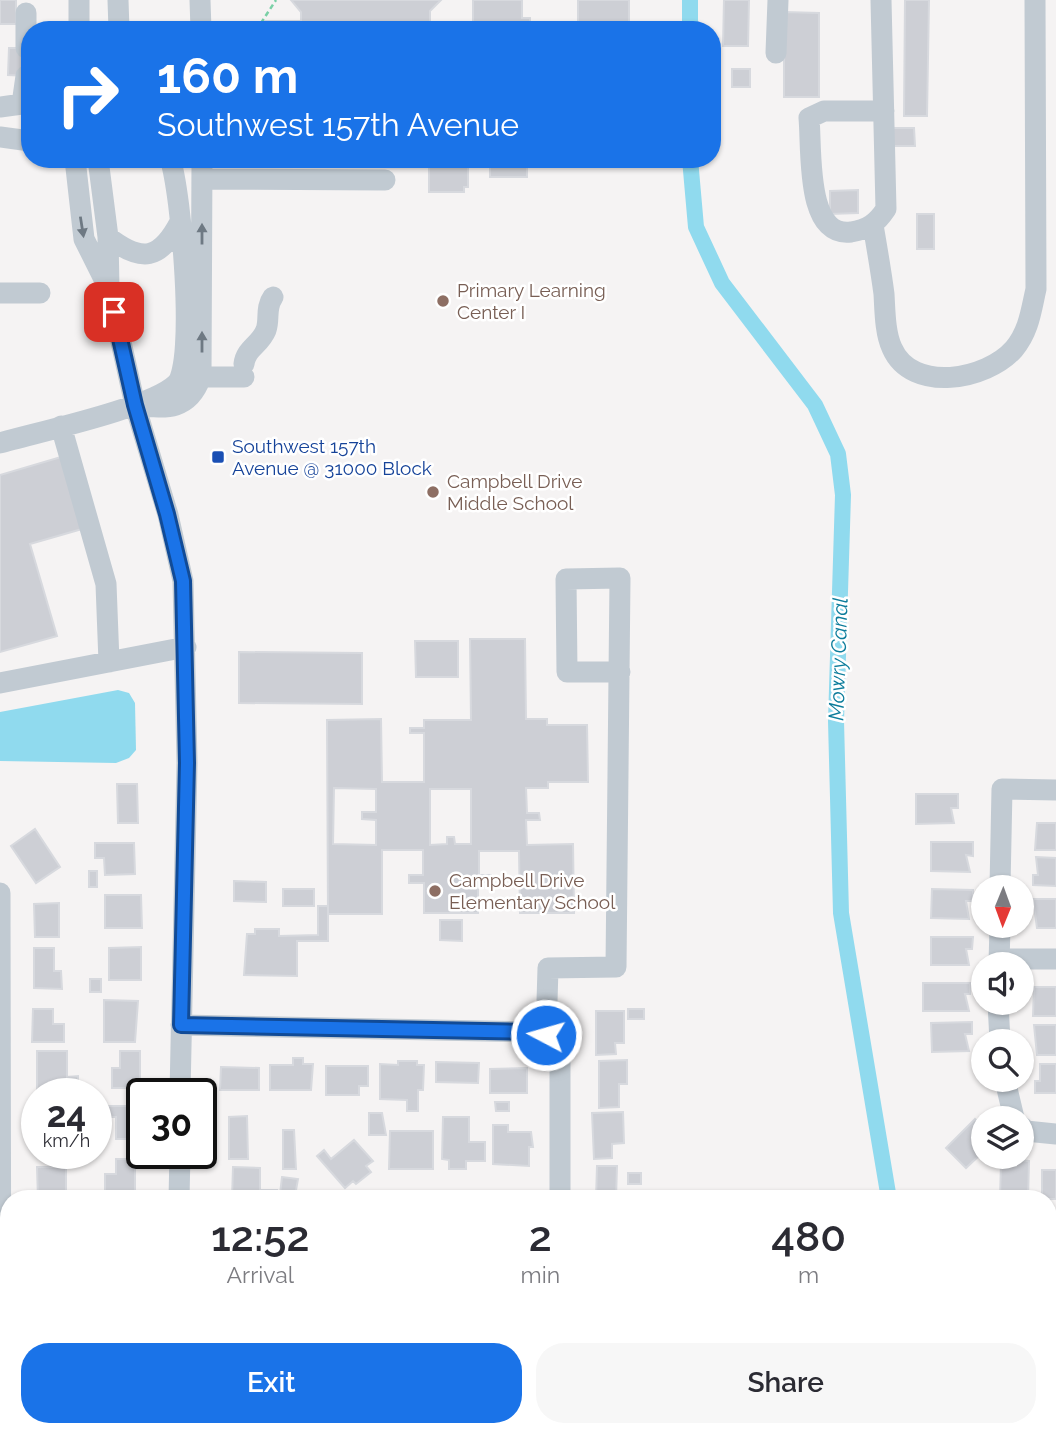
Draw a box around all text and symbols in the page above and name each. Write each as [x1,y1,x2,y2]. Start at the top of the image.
text: 160 m [157,47,298,104]
icon: right [42,49,133,140]
text: Southwest 157th Avenue [157,106,519,143]
one-way arrow [77,216,88,238]
one-way arrow [196,223,208,245]
place label: Primary Learning Center I [457,279,606,323]
pin [84,282,144,342]
icon: arrive [95,293,133,331]
marker: Primary Learning Center I [435,293,451,309]
one-way arrow [197,331,208,353]
place label: Southwest 157th Avenue @ 31000 Block [232,435,432,479]
marker: Southwest 157th Avenue @ 31000 Block [210,449,226,465]
place label: Campbell Drive Middle School [447,470,582,514]
marker: Campbell Drive Middle School [425,484,441,500]
water label: Mowry Canal [823,597,853,721]
place label: Campbell Drive Elementary School [449,869,616,913]
north arrow [971,875,1034,938]
map controls [971,875,1034,1169]
marker: Campbell Drive Elementary School [427,883,443,899]
button: sound [971,952,1034,1015]
position arrow [509,998,583,1072]
button: search [971,1029,1034,1092]
speed limit sign: 30 [126,1078,217,1169]
text: 24 [47,1094,86,1135]
button: layers [971,1106,1034,1169]
text: km/h [43,1130,90,1151]
text: 12:52 [211,1212,309,1261]
text: 2 [529,1212,552,1261]
text: 480 [771,1212,846,1261]
text: Arrival [227,1261,294,1288]
text: min [521,1261,560,1288]
text: m [798,1261,819,1288]
button: Exit [21,1343,522,1423]
button: Share [536,1343,1036,1423]

